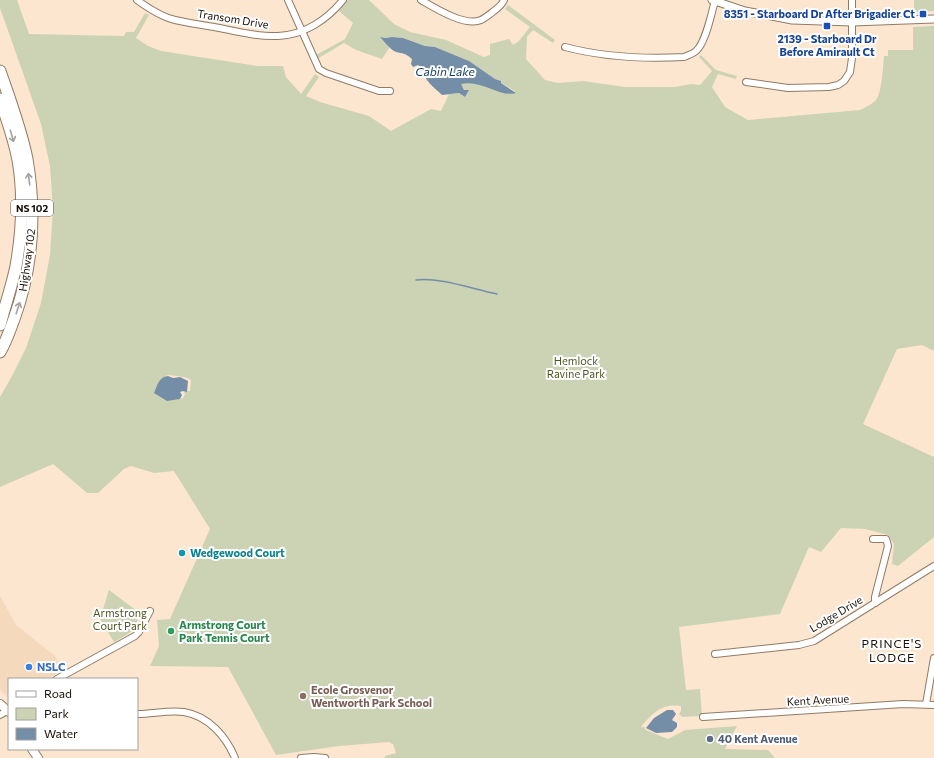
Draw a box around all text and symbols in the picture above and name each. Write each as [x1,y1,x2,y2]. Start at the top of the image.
street label: Transom Drive [196,6,270,31]
place label: 8351 - Starboard Dr After Brigadier Ct [724,7,915,20]
marker: 8351 - Starboard Dr After Brigadier Ct [918,9,928,19]
marker: 2139 - Starboard Dr Before Amirault Ct [822,21,832,31]
place label: 2139 - Starboard Dr Before Amirault Ct [777,32,877,58]
water label: Cabin Lake [415,64,475,78]
one-way arrow [9,129,16,142]
one-way arrow [26,173,33,186]
road number: NS 102 [11,200,53,216]
street label: Highway 102 [16,228,37,292]
one-way arrow [15,301,22,314]
park label: Hemlock Ravine Park [547,354,605,380]
place label: Wedgewood Court [190,546,285,559]
marker: Wedgewood Court [177,548,187,558]
street label: Lodge Drive [807,593,865,634]
park label: Armstrong Court Park [93,606,147,632]
place label: Armstrong Court Park Tennis Court [179,618,270,644]
marker: Armstrong Court Park Tennis Court [166,626,176,636]
district label: PRINCE'S LODGE [862,636,922,664]
place label: NSLC [37,660,66,673]
marker: NSLC [24,662,34,672]
legend [8,678,138,750]
place label: Ecole Grosvenor Wentworth Park School [311,683,432,709]
text: Road [44,686,72,700]
marker: Ecole Grosvenor Wentworth Park School [298,691,308,701]
street label: Kent Avenue [786,691,850,708]
text: Park [44,706,70,720]
text: Water [44,726,78,740]
place label: 40 Kent Avenue [718,732,798,745]
marker: 40 Kent Avenue [705,734,715,744]

